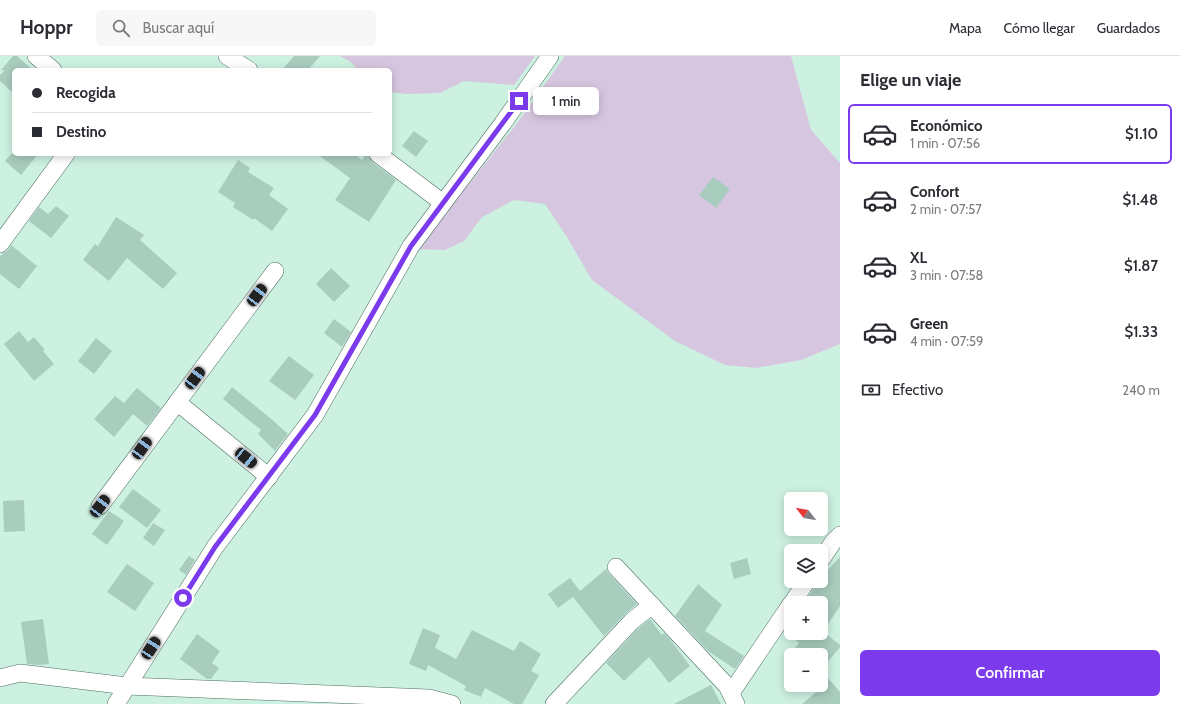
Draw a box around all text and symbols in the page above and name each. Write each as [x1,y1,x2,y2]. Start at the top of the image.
search box [96,10,376,46]
text: Hoppr [20,16,72,39]
icon: search [110,17,132,39]
text: Buscar aquí [142,19,214,37]
text: Mapa [949,19,982,37]
text: Cómo llegar [1004,19,1075,37]
text: Guardados [1097,19,1160,37]
text: Elige un viaje [860,69,961,91]
text: Recogida [56,84,116,102]
callout: 1 min [533,87,599,115]
route end [510,92,528,110]
text: 1 min [551,93,581,109]
icon: car [862,116,898,152]
text: Económico [910,117,982,135]
text: Destino [56,123,106,141]
text: $1.10 [1125,125,1158,143]
text: 1 min · 07:56 [910,135,980,151]
icon: car [862,182,898,218]
text: Confort [910,183,959,201]
text: $1.48 [1123,191,1158,209]
text: 2 min · 07:57 [910,201,982,217]
icon: car [862,248,898,284]
text: XL [910,249,927,267]
text: $1.87 [1124,257,1158,275]
text: 3 min · 07:58 [910,267,983,283]
car [245,282,269,308]
icon: car [862,314,898,350]
text: Green [910,315,948,333]
text: $1.33 [1125,323,1158,341]
text: 4 min · 07:59 [910,333,983,349]
car [183,365,207,391]
icon: cash [860,379,882,401]
text: Efectivo [892,381,943,399]
text: 240 m [1122,382,1160,398]
car [130,435,154,461]
car [233,446,259,470]
north arrow [784,492,828,536]
map controls [784,492,828,692]
car [88,493,112,519]
button: layers [784,544,828,588]
route start [174,589,192,607]
button: + [784,596,828,640]
car [139,635,163,661]
button: − [784,648,828,692]
button: Confirmar [860,650,1160,696]

